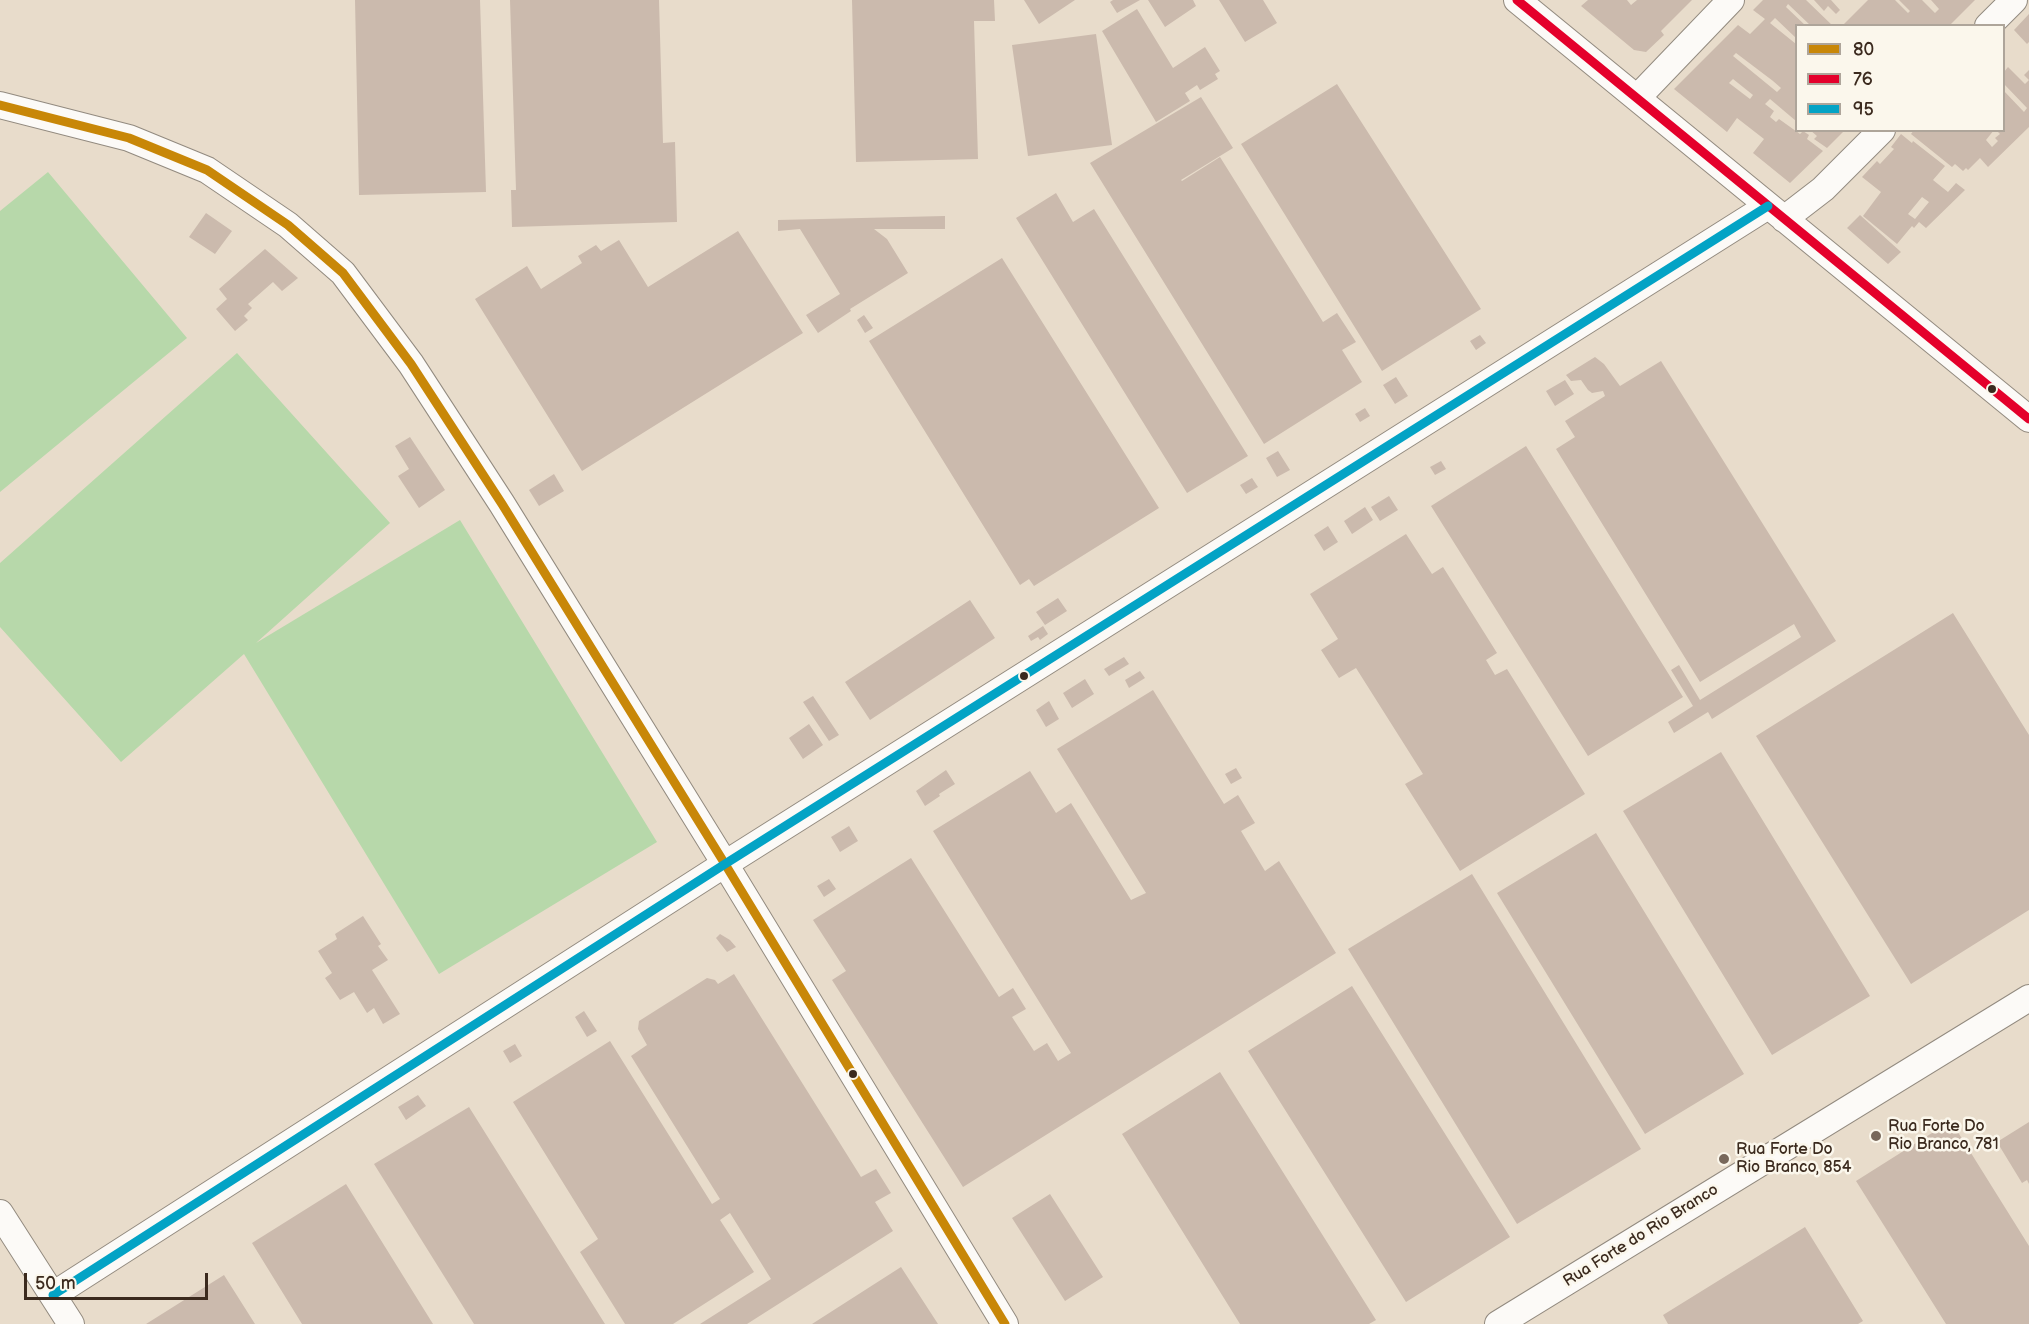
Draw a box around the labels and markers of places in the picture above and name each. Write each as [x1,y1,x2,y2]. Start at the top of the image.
unlabelled marker [1986,383,1998,395]
unlabelled marker [1018,670,1030,682]
unlabelled marker [847,1068,859,1080]
place label: Rua Forte Do Rio Branco, 781 [1888,1117,1999,1155]
marker: Rua Forte Do Rio Branco, 781 [1869,1129,1883,1143]
place label: Rua Forte Do Rio Branco, 854 [1736,1140,1851,1178]
marker: Rua Forte Do Rio Branco, 854 [1717,1152,1731,1166]

